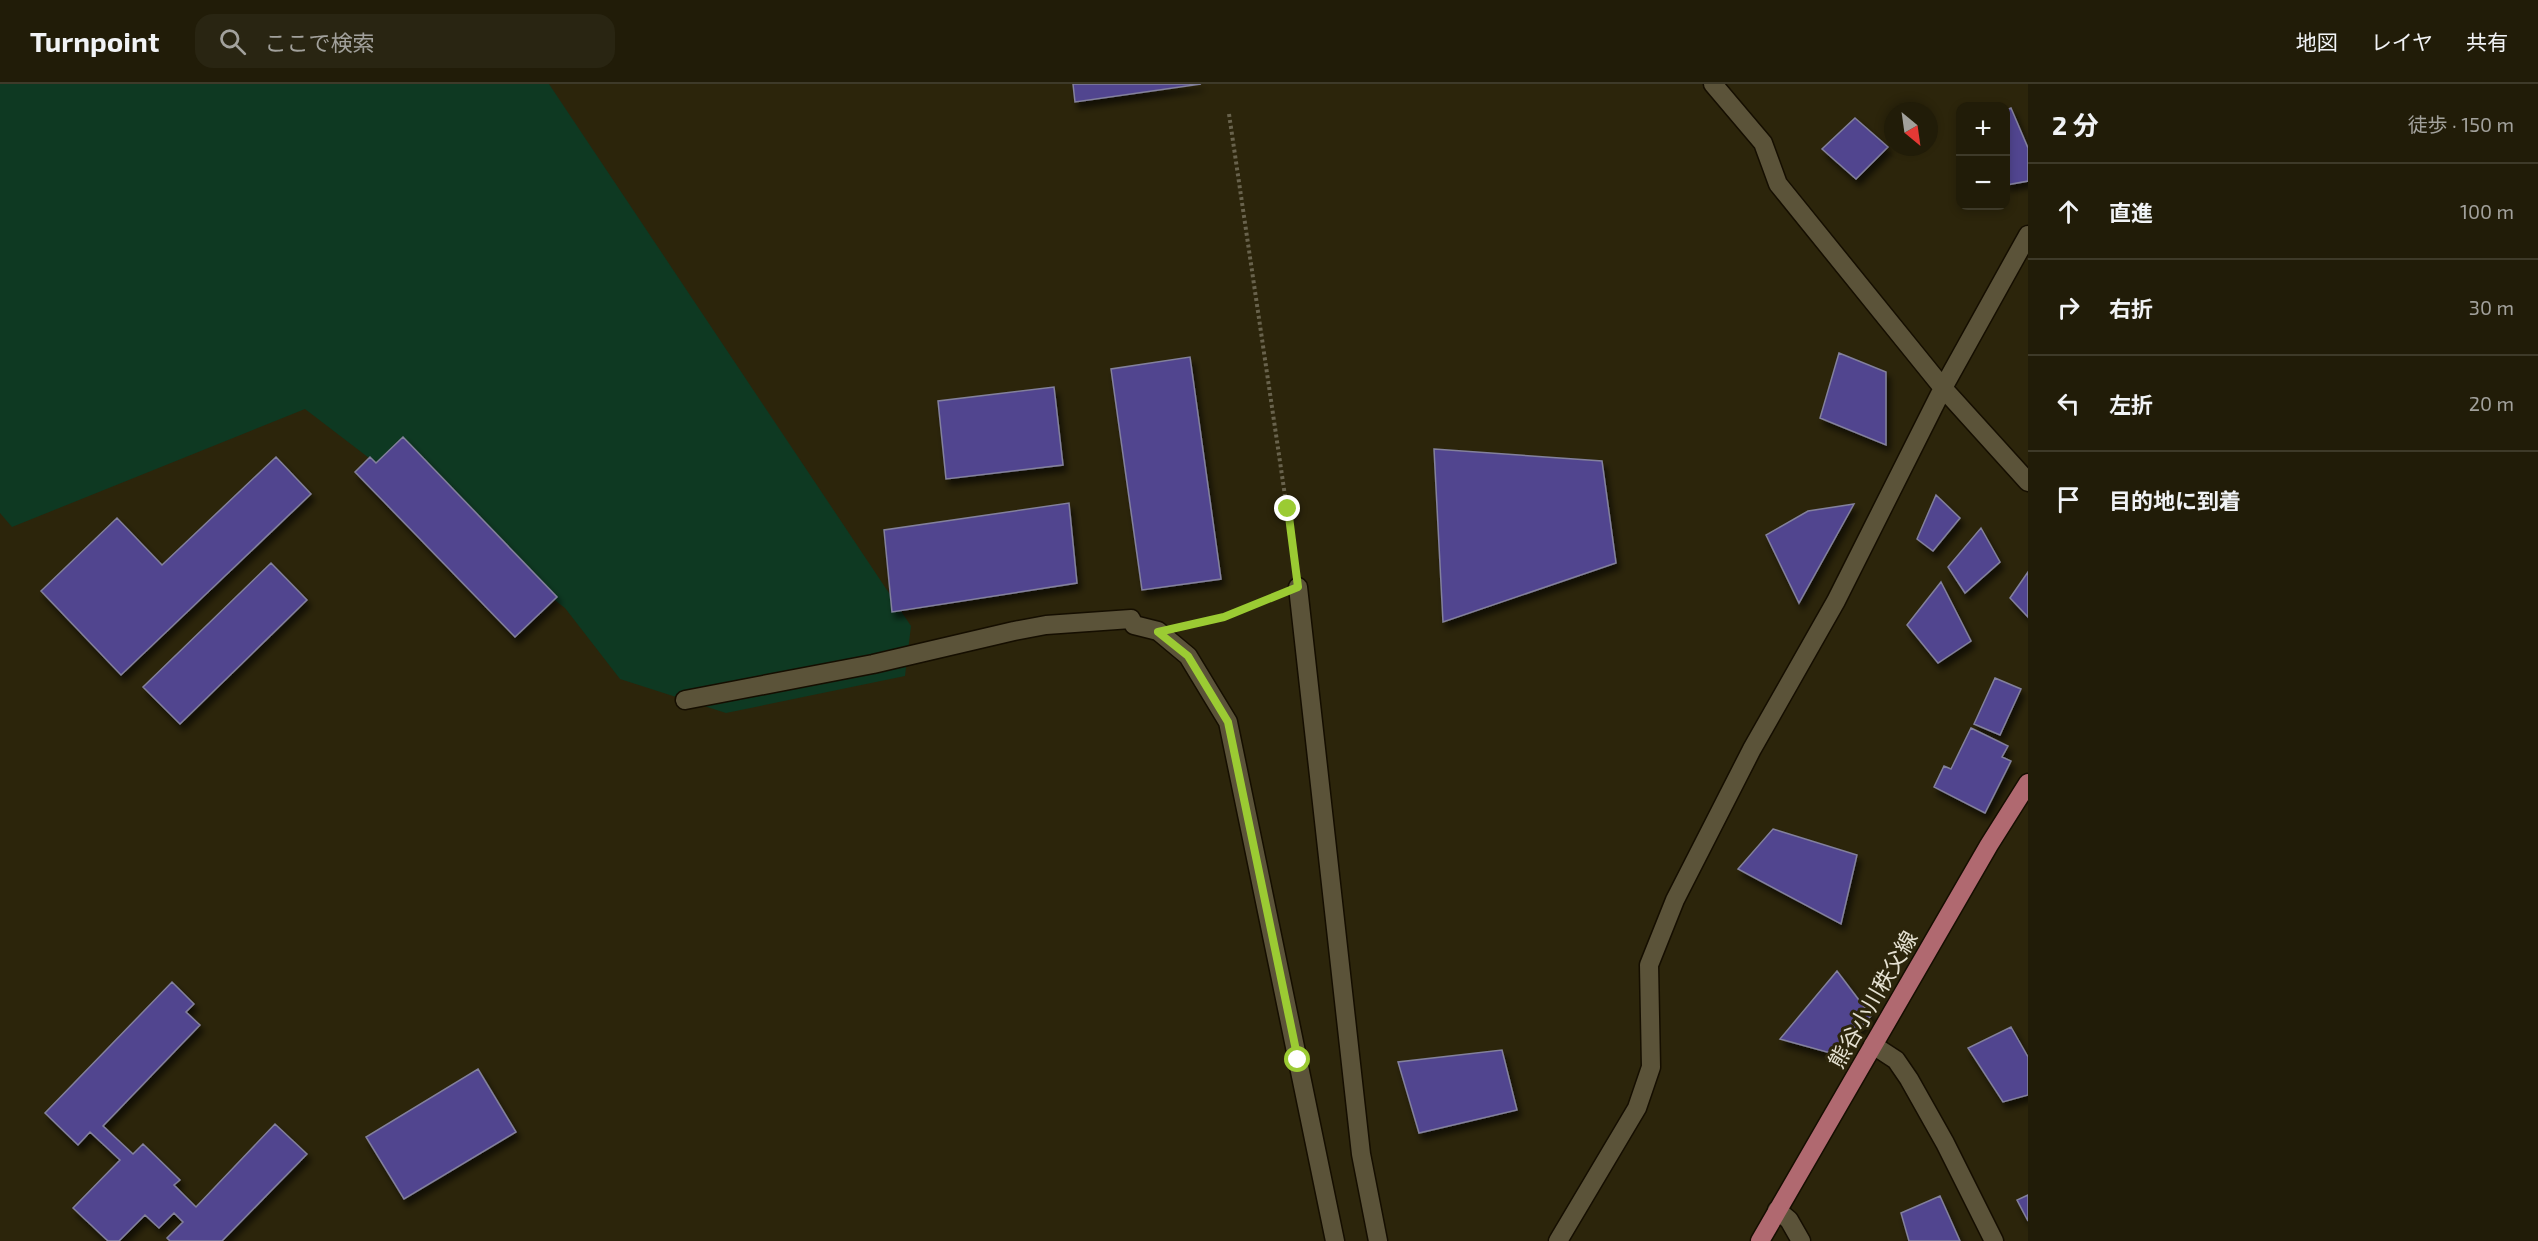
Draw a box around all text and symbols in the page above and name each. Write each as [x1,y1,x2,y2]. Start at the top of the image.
search box [195,14,615,68]
text: Turnpoint [30,24,159,58]
icon: search [216,25,249,58]
text: ここで検索 [264,29,374,55]
text: 地図 [2296,29,2338,54]
text: レイヤ [2371,29,2433,54]
text: 共有 [2466,29,2508,54]
north arrow [1884,102,1938,156]
map controls [1956,102,2010,210]
button: + [1956,102,2010,156]
text: 2 分 [2052,109,2099,140]
text: 徒歩 · 150 m [2408,112,2514,136]
button: − [1956,156,2010,210]
icon: ahead [2052,195,2085,228]
text: 直進 [2109,199,2153,225]
text: 100 m [2460,199,2514,223]
icon: right [2052,291,2085,324]
text: 右折 [2109,295,2153,321]
text: 30 m [2469,295,2514,319]
icon: left [2052,387,2085,420]
text: 左折 [2109,391,2153,417]
text: 20 m [2469,391,2514,415]
icon: arrive [2052,483,2085,516]
text: 目的地に到着 [2109,487,2241,513]
route end [1274,495,1300,521]
street label: 熊谷小川秩父線 [1822,926,1922,1072]
route start [1284,1046,1310,1072]

